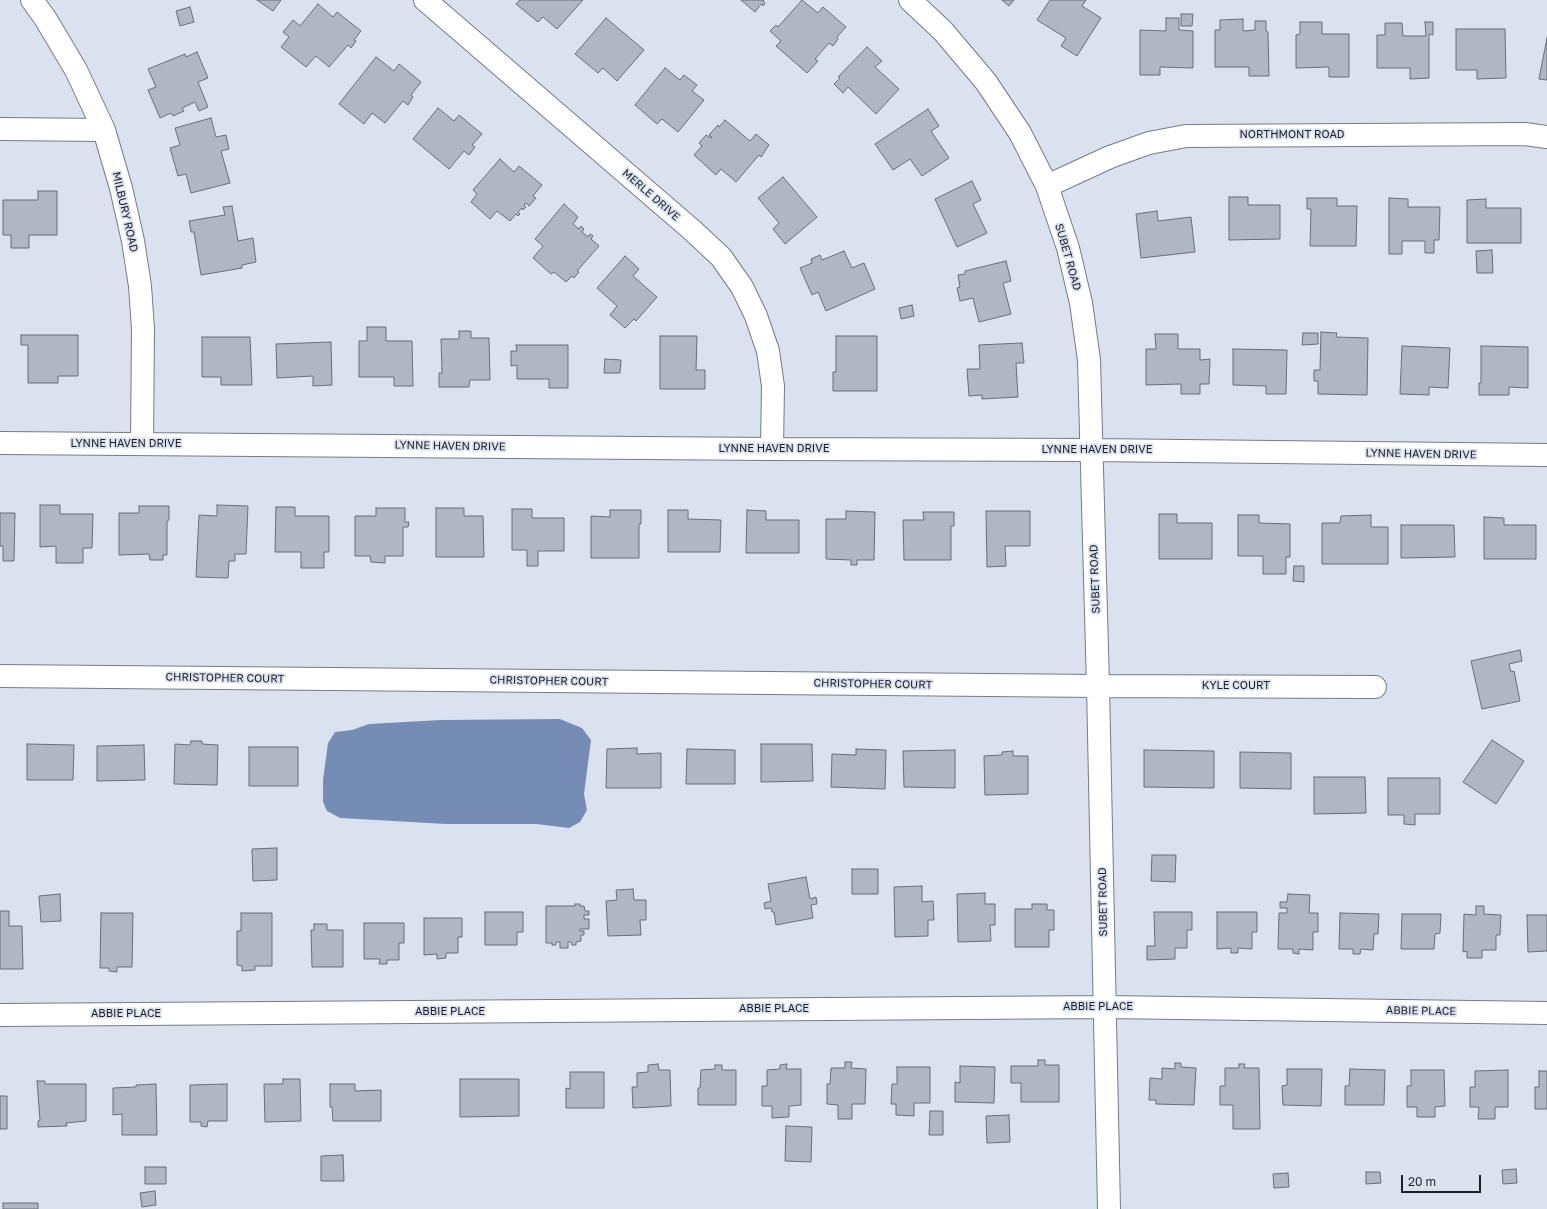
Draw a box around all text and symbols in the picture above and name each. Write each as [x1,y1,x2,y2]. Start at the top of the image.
street label: NORTHMONT ROAD [1239,128,1345,142]
street label: MERLE DRIVE [619,166,683,224]
street label: MILBURY ROAD [109,171,141,253]
street label: SUBET ROAD [1052,222,1084,292]
street label: LYNNE HAVEN DRIVE [71,437,181,451]
street label: LYNNE HAVEN DRIVE [394,438,506,454]
street label: LYNNE HAVEN DRIVE [719,442,829,456]
street label: LYNNE HAVEN DRIVE [1042,443,1152,457]
street label: LYNNE HAVEN DRIVE [1365,446,1477,462]
street label: SUBET ROAD [1087,544,1103,614]
street label: CHRISTOPHER COURT [165,670,285,686]
street label: CHRISTOPHER COURT [489,673,609,689]
street label: CHRISTOPHER COURT [813,676,933,692]
street label: KYLE COURT [1202,679,1270,693]
street label: SUBET ROAD [1096,867,1110,937]
street label: ABBIE PLACE [1063,1000,1133,1014]
street label: ABBIE PLACE [739,1002,809,1016]
street label: ABBIE PLACE [1386,1004,1456,1018]
street label: ABBIE PLACE [415,1005,485,1019]
street label: ABBIE PLACE [91,1007,161,1021]
scale bar [1403,1167,1483,1193]
text: 20 m [1408,1174,1436,1189]

